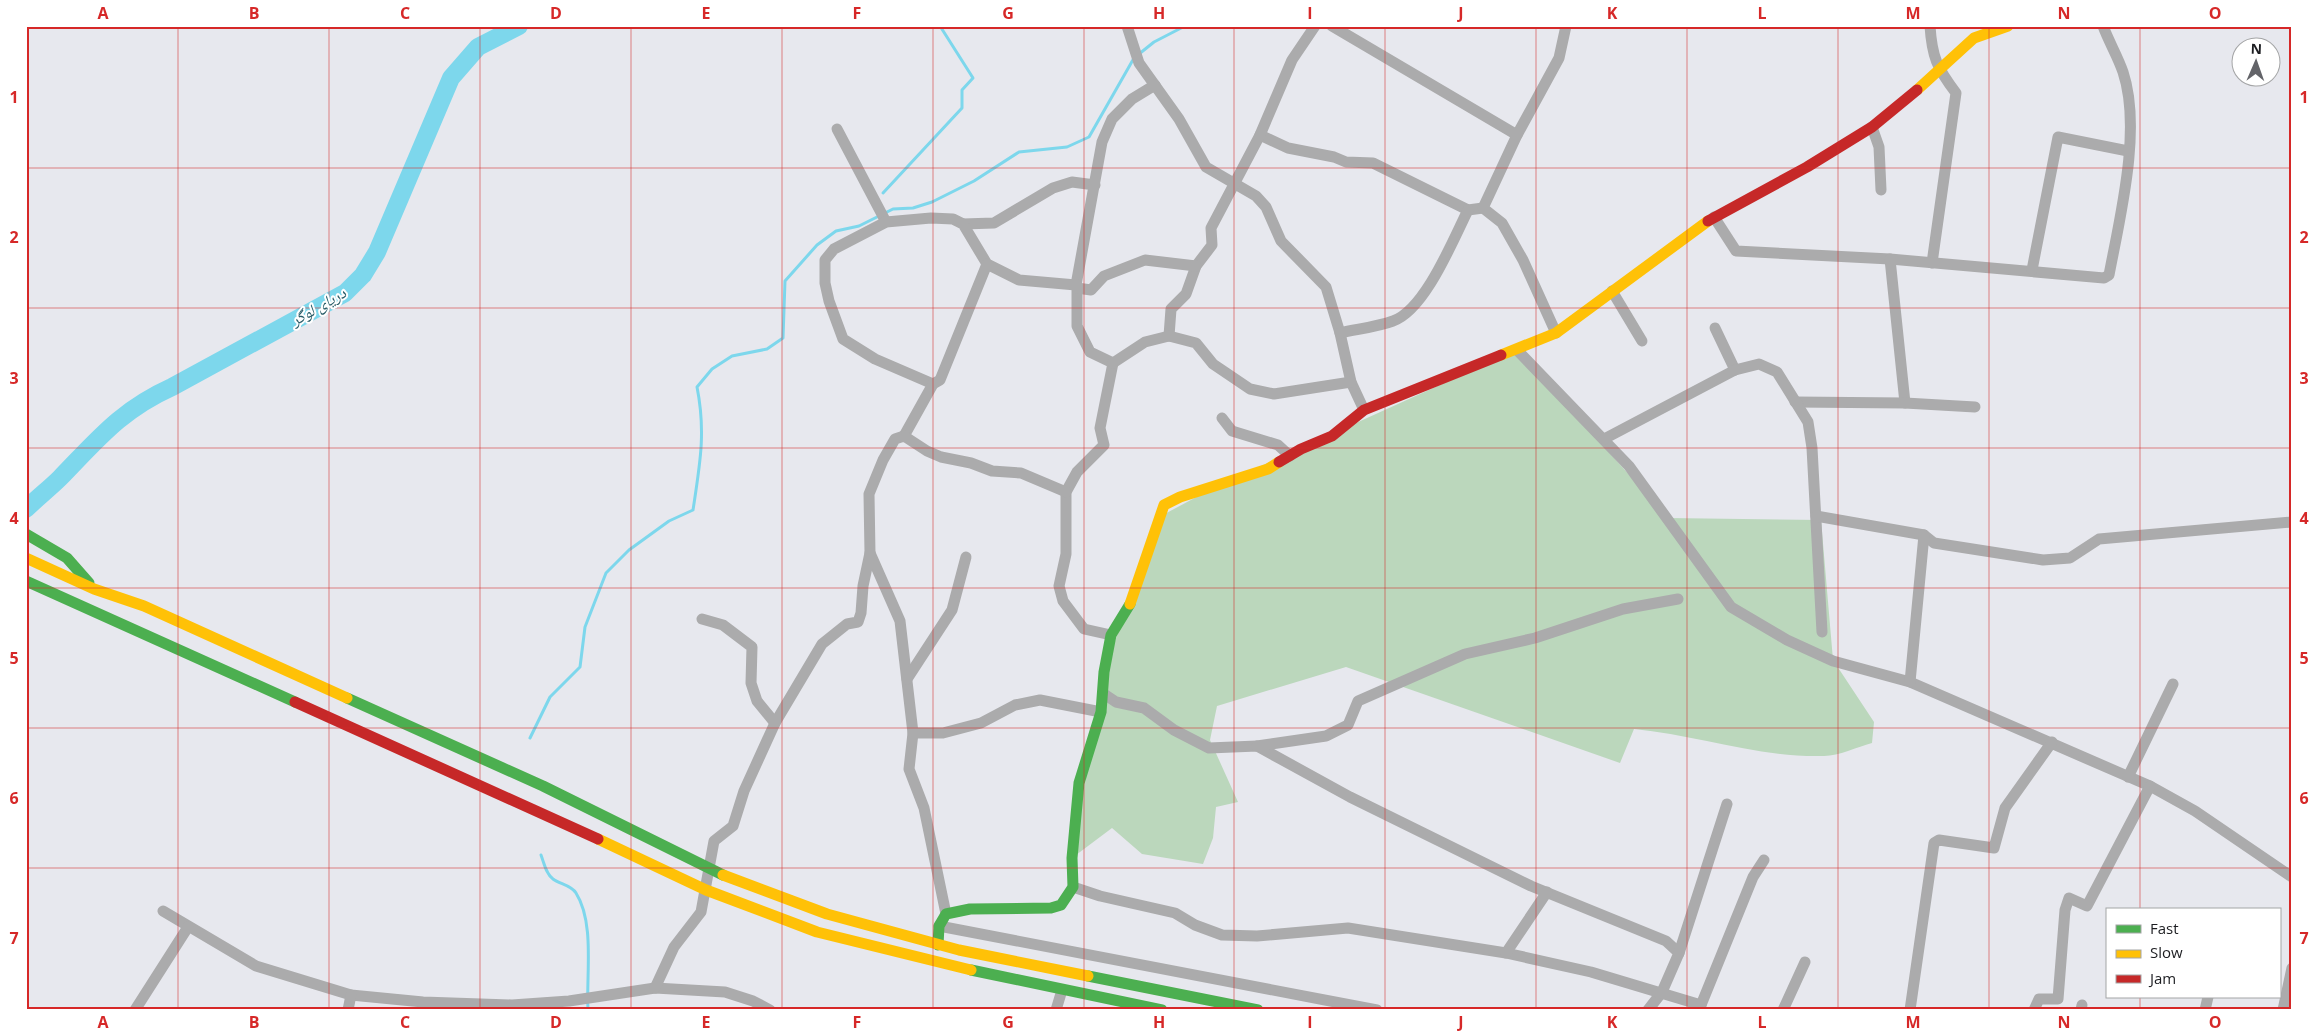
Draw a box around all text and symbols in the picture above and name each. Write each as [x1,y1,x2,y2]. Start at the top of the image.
text: A [97,2,109,24]
text: B [249,2,259,24]
text: C [400,2,410,24]
text: D [550,2,562,24]
text: E [702,2,711,24]
text: F [853,2,861,24]
text: G [1002,2,1014,24]
text: H [1153,2,1165,24]
text: I [1307,2,1313,24]
text: J [1456,2,1464,24]
text: K [1607,2,1618,24]
text: L [1757,2,1767,24]
text: M [1905,2,1921,24]
text: N [2057,2,2071,24]
text: O [2209,2,2221,24]
north arrow [2230,38,2280,88]
text: N [2250,39,2262,58]
text: 1 [9,86,19,108]
text: 1 [2299,86,2309,108]
text: 2 [9,226,19,248]
text: 2 [2299,226,2309,248]
water label: دریای لوگر [285,281,350,331]
text: 3 [9,367,19,389]
text: 3 [2299,367,2309,389]
text: 4 [9,507,19,529]
text: 4 [2299,507,2309,529]
text: 5 [9,647,19,669]
text: 5 [2299,647,2309,669]
text: 6 [9,787,19,809]
text: 6 [2299,787,2309,809]
legend [2106,908,2280,998]
text: Fast [2150,918,2179,938]
text: 7 [9,927,19,949]
text: 7 [2299,927,2309,949]
text: Slow [2150,942,2183,962]
text: Jam [2148,968,2176,988]
text: A [97,1011,109,1033]
text: B [249,1011,259,1033]
text: C [400,1011,410,1033]
text: D [550,1011,562,1033]
text: E [702,1011,711,1033]
text: F [853,1011,861,1033]
text: G [1002,1011,1014,1033]
text: H [1153,1011,1165,1033]
text: I [1307,1011,1313,1033]
text: J [1456,1011,1464,1033]
text: K [1607,1011,1618,1033]
text: L [1757,1011,1767,1033]
text: M [1905,1011,1921,1033]
text: N [2057,1011,2071,1033]
text: O [2209,1011,2221,1033]

